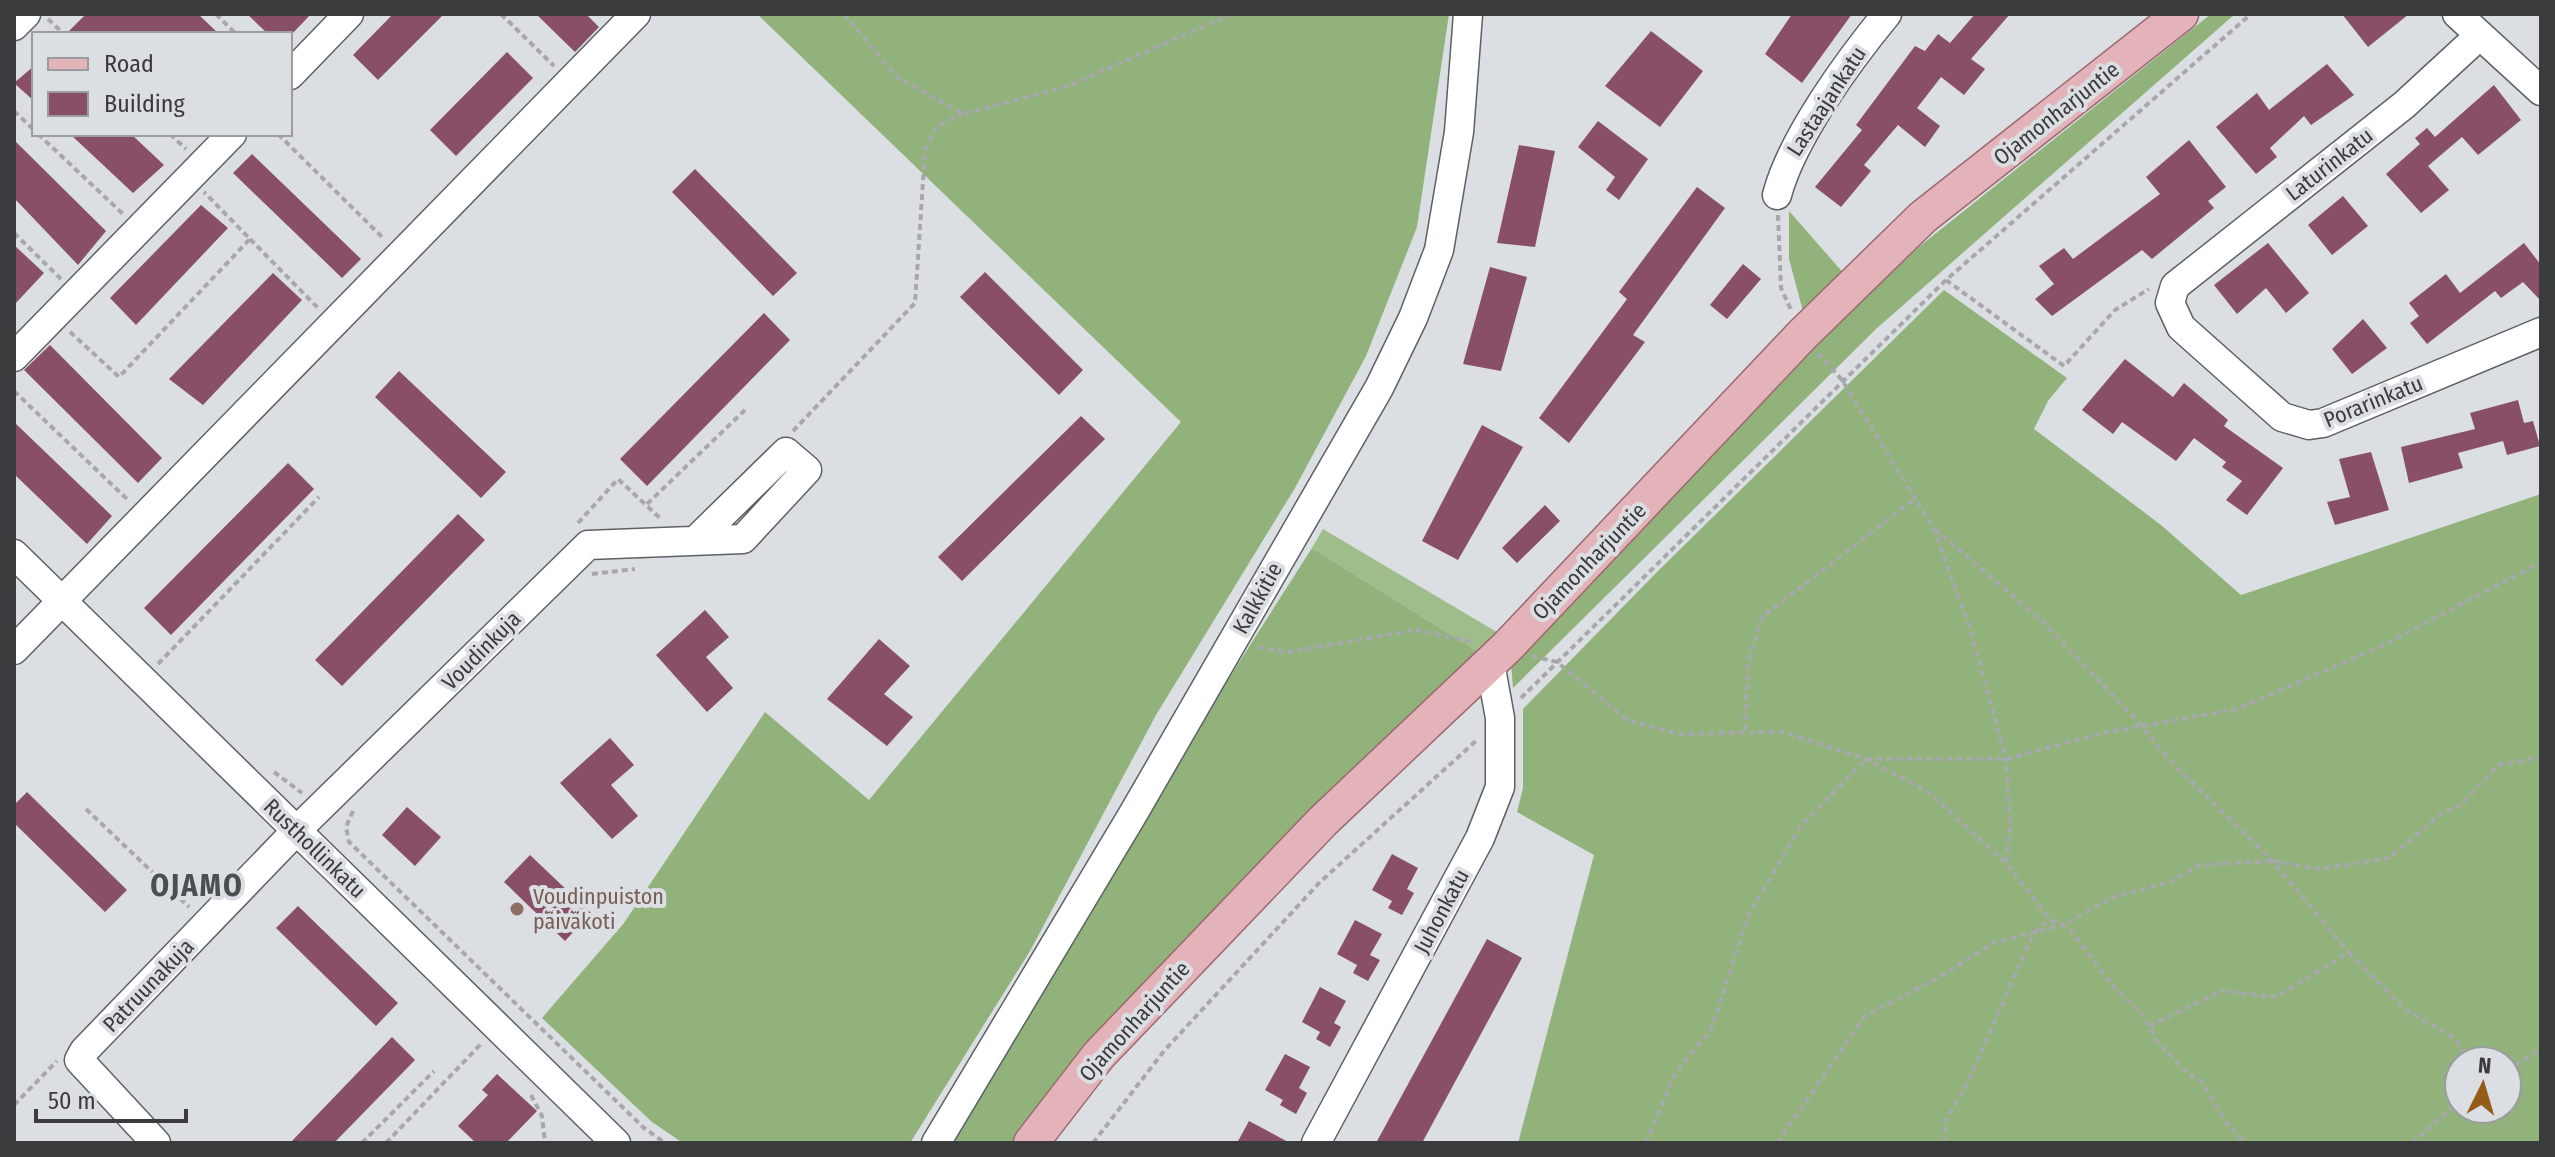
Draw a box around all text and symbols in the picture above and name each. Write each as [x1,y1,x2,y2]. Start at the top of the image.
legend [32,32,292,136]
street label: Lastaajankatu [1781,41,1872,161]
text: Road [104,50,154,78]
street label: Ojamonharjuntie [1988,56,2125,171]
text: Building [104,90,186,118]
street label: Laturinkatu [2280,122,2378,207]
street label: Porarinkatu [2320,369,2427,434]
street label: Ojamonharjuntie [1527,497,1652,626]
street label: Kalkkitie [1227,558,1288,639]
street label: Voudinkuja [436,605,526,695]
street label: Rusthollinkatu [258,793,371,904]
street label: Juhonkatu [1408,864,1475,958]
district label: OJAMO [150,868,244,904]
place label: Voudinpuiston päiväkoti [533,883,664,935]
marker: Voudinpuiston päiväkoti [508,900,526,918]
street label: Patruunakuja [97,933,200,1038]
street label: Ojamonharjuntie [1073,956,1195,1087]
north arrow [2443,1045,2523,1125]
text: N [2477,1052,2492,1080]
scale bar [36,1073,186,1123]
text: 50 m [48,1087,96,1115]

